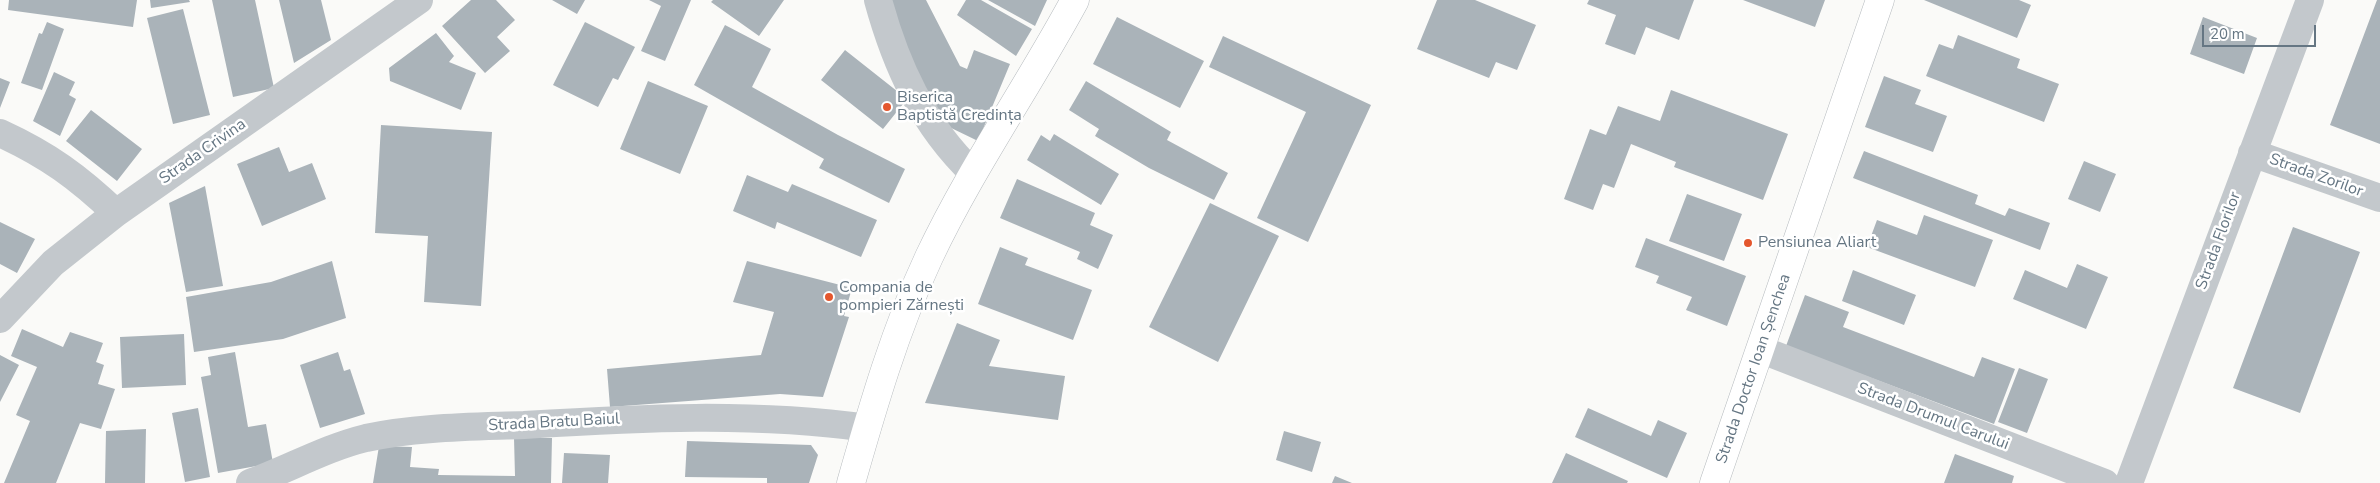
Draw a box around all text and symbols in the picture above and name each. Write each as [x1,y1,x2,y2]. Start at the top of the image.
scale bar [2205,15,2319,47]
text: 20 m [2210,24,2245,44]
place label: Biserica Baptistă Credința [897,88,1022,126]
marker: Biserica Baptistă Credința [881,101,893,113]
street label: Strada Crivina [156,115,250,189]
street label: Strada Zorilor [2267,150,2365,202]
street label: Strada Florilor [2192,190,2246,292]
place label: Pensiunea Aliart [1758,233,1876,253]
marker: Pensiunea Aliart [1742,237,1754,249]
street label: Strada Doctor Ioan Șenchea [1712,272,1796,466]
place label: Compania de pompieri Zărnești [839,278,964,316]
marker: Compania de pompieri Zărnești [823,291,835,303]
street label: Strada Drumul Carului [1855,379,2011,455]
street label: Strada Bratu Baiul [488,410,620,436]

